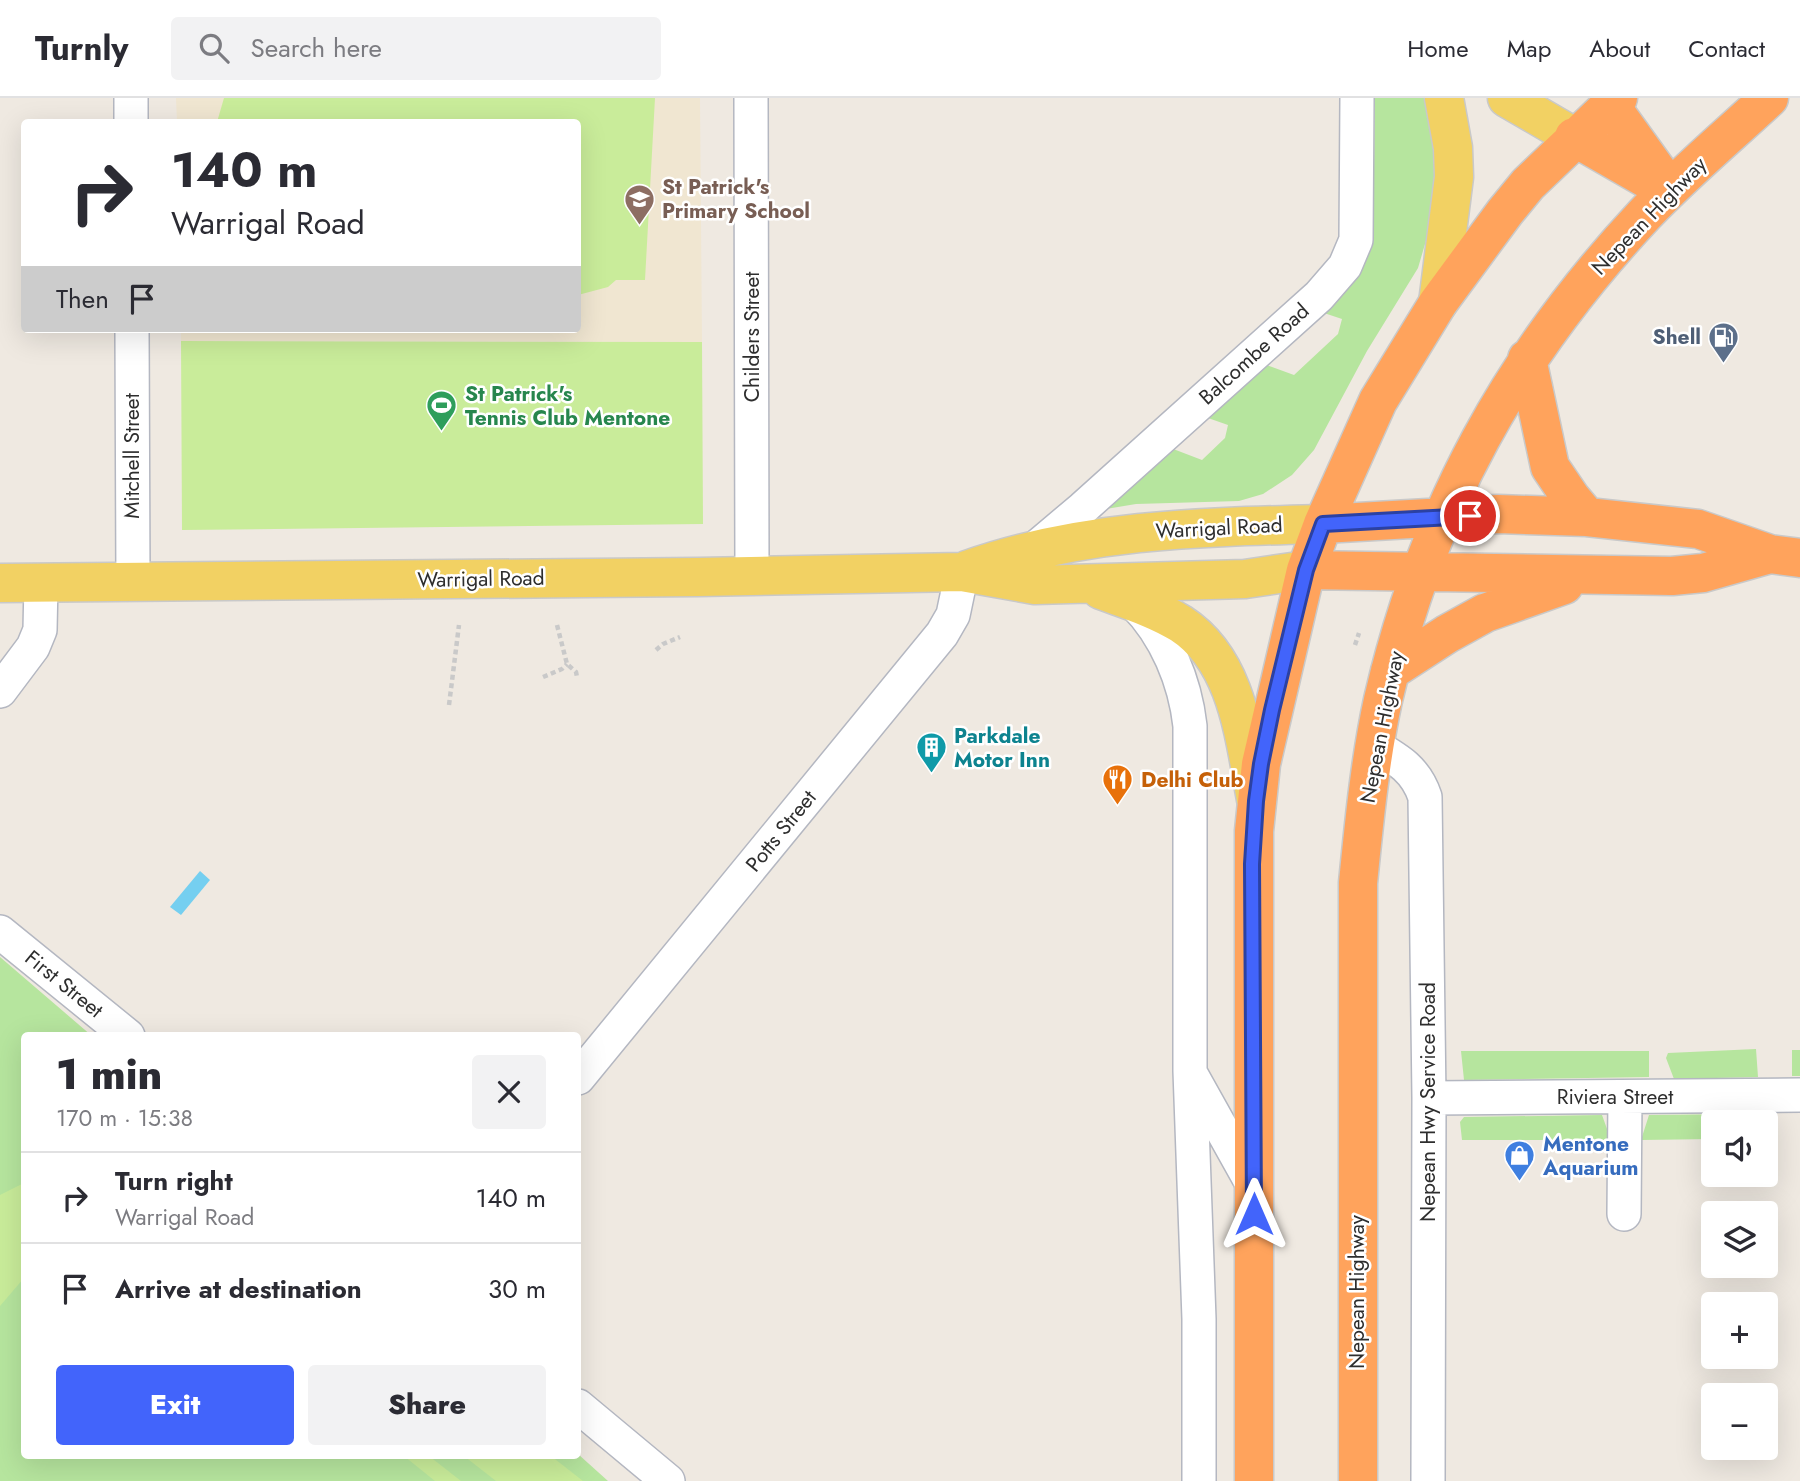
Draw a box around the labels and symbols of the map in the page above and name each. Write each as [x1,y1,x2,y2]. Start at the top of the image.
street label: Nepean Highway [1585,150,1714,282]
place label: St Patrick's Primary School [662,172,810,226]
school or university icon: St Patrick's Primary School [622,182,656,226]
street label: Childers Street [737,272,767,402]
street label: Balcombe Road [1192,296,1316,412]
fuel station icon: Shell [1707,320,1741,364]
place label: Shell [1653,322,1701,352]
place label: St Patrick's Tennis Club Mentone [465,379,670,433]
sports icon: St Patrick's Tennis Club Mentone [425,389,459,433]
street label: Mitchell Street [117,393,147,519]
pin [1440,486,1500,546]
street label: Warrigal Road [1155,510,1283,546]
street label: Warrigal Road [417,563,545,595]
street label: Nepean Highway [1353,648,1412,806]
place label: Parkdale Motor Inn [954,721,1050,775]
building icon: Parkdale Motor Inn [914,731,948,775]
restaurant icon: Delhi Club [1101,763,1135,807]
place label: Delhi Club [1141,765,1244,795]
street label: Potts Street [739,784,823,878]
street label: First Street [18,943,110,1025]
street label: Nepean Hwy Service Road [1413,982,1443,1222]
street label: Riviera Street [1557,1082,1673,1112]
place label: Mentone Aquarium [1542,1129,1639,1183]
shop icon: Mentone Aquarium [1503,1139,1537,1183]
position arrow [1217,1177,1291,1251]
street label: Nepean Highway [1342,1214,1372,1369]

